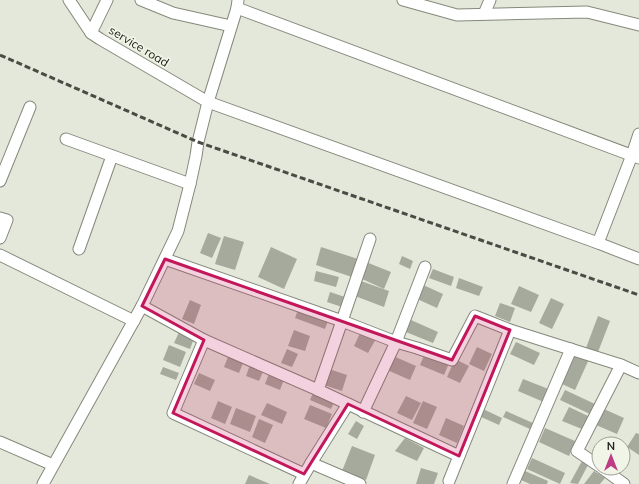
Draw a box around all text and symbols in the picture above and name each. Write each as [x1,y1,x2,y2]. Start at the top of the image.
street label: service road [106,22,172,70]
north arrow [591,436,631,476]
text: N [607,439,615,453]

